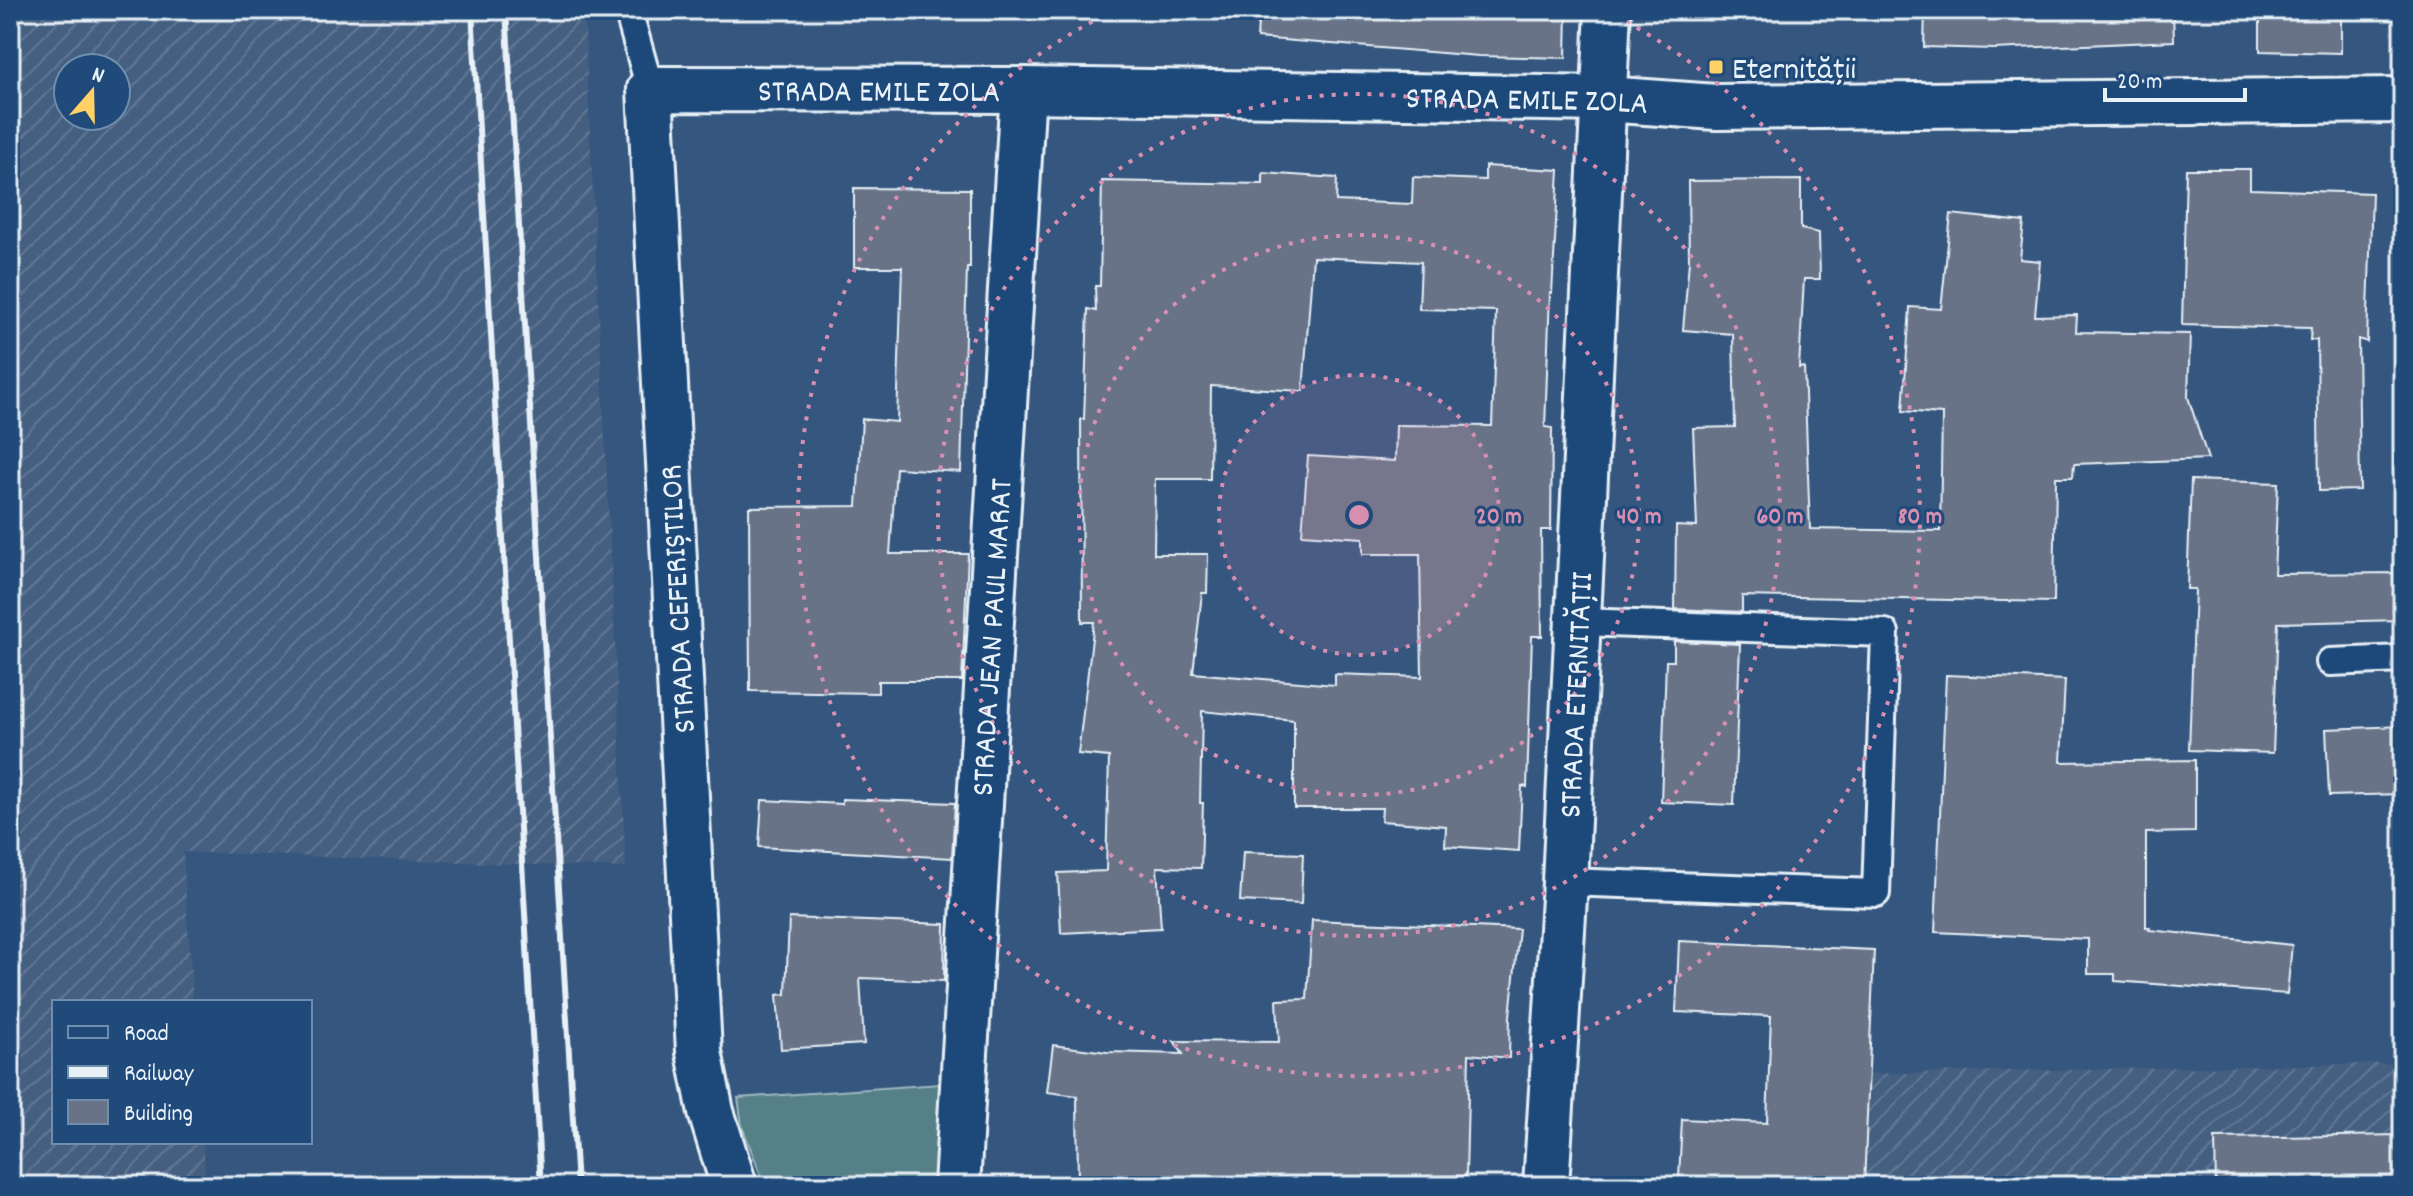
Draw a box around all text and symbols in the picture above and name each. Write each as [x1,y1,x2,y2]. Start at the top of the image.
place label: Eternității [1732,49,1856,95]
north arrow [52,52,132,132]
scale bar [2105,52,2245,102]
marker: Eternității [1707,58,1725,76]
text: N [87,60,108,93]
text: 20 m [2117,66,2163,100]
street label: STRADA EMILE ZOLA [758,71,1000,118]
street label: STRADA EMILE ZOLA [1405,78,1649,130]
street label: STRADA CEFERIȘTILOR [651,463,711,734]
street label: STRADA JEAN PAUL MARAT [963,477,1028,797]
centre of rings [1345,501,1373,529]
text: 20 m [1476,501,1522,535]
text: 40 m [1616,501,1662,535]
text: 60 m [1757,501,1803,535]
text: 80 m [1898,501,1942,535]
street label: STRADA ETERNITĂȚII [1550,571,1608,819]
legend [52,1000,312,1144]
text: Road [124,1018,169,1052]
text: Railway [124,1058,195,1092]
text: Building [124,1098,193,1132]

